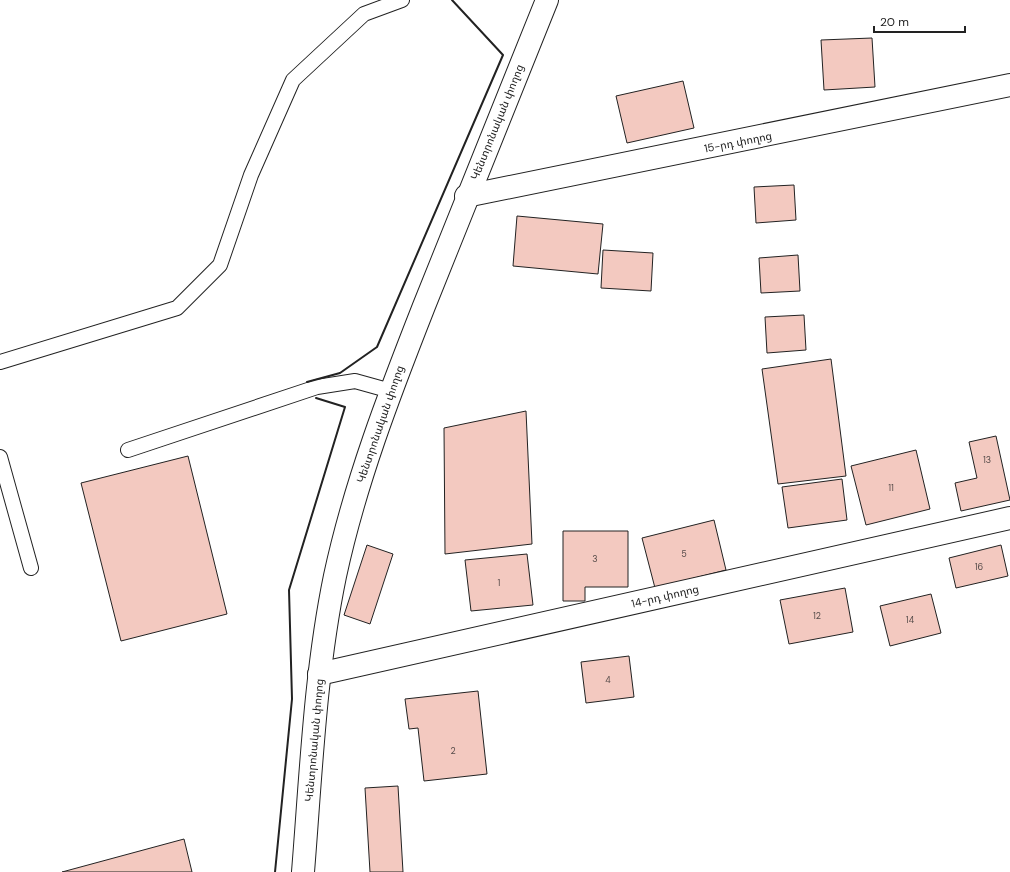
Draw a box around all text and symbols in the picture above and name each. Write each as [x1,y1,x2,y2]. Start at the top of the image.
scale bar [874,8,965,34]
text: 20 m [880,14,909,30]
street label: Կենտրոնական փողոց [467,62,527,182]
street label: 15-րդ փողոց [703,129,773,155]
street label: Կենտրոնական փողոց [353,363,407,485]
house number: 13 [983,454,991,466]
house number: 11 [888,482,894,494]
house number: 5 [681,548,687,560]
house number: 3 [592,553,598,565]
house number: 16 [975,561,984,573]
house number: 1 [498,577,501,589]
street label: 14-րդ փողոց [630,581,700,611]
house number: 12 [813,610,821,622]
house number: 14 [906,614,915,626]
house number: 4 [605,674,611,686]
street label: Կենտրոնական փողոց [302,678,326,802]
house number: 2 [450,745,456,757]

